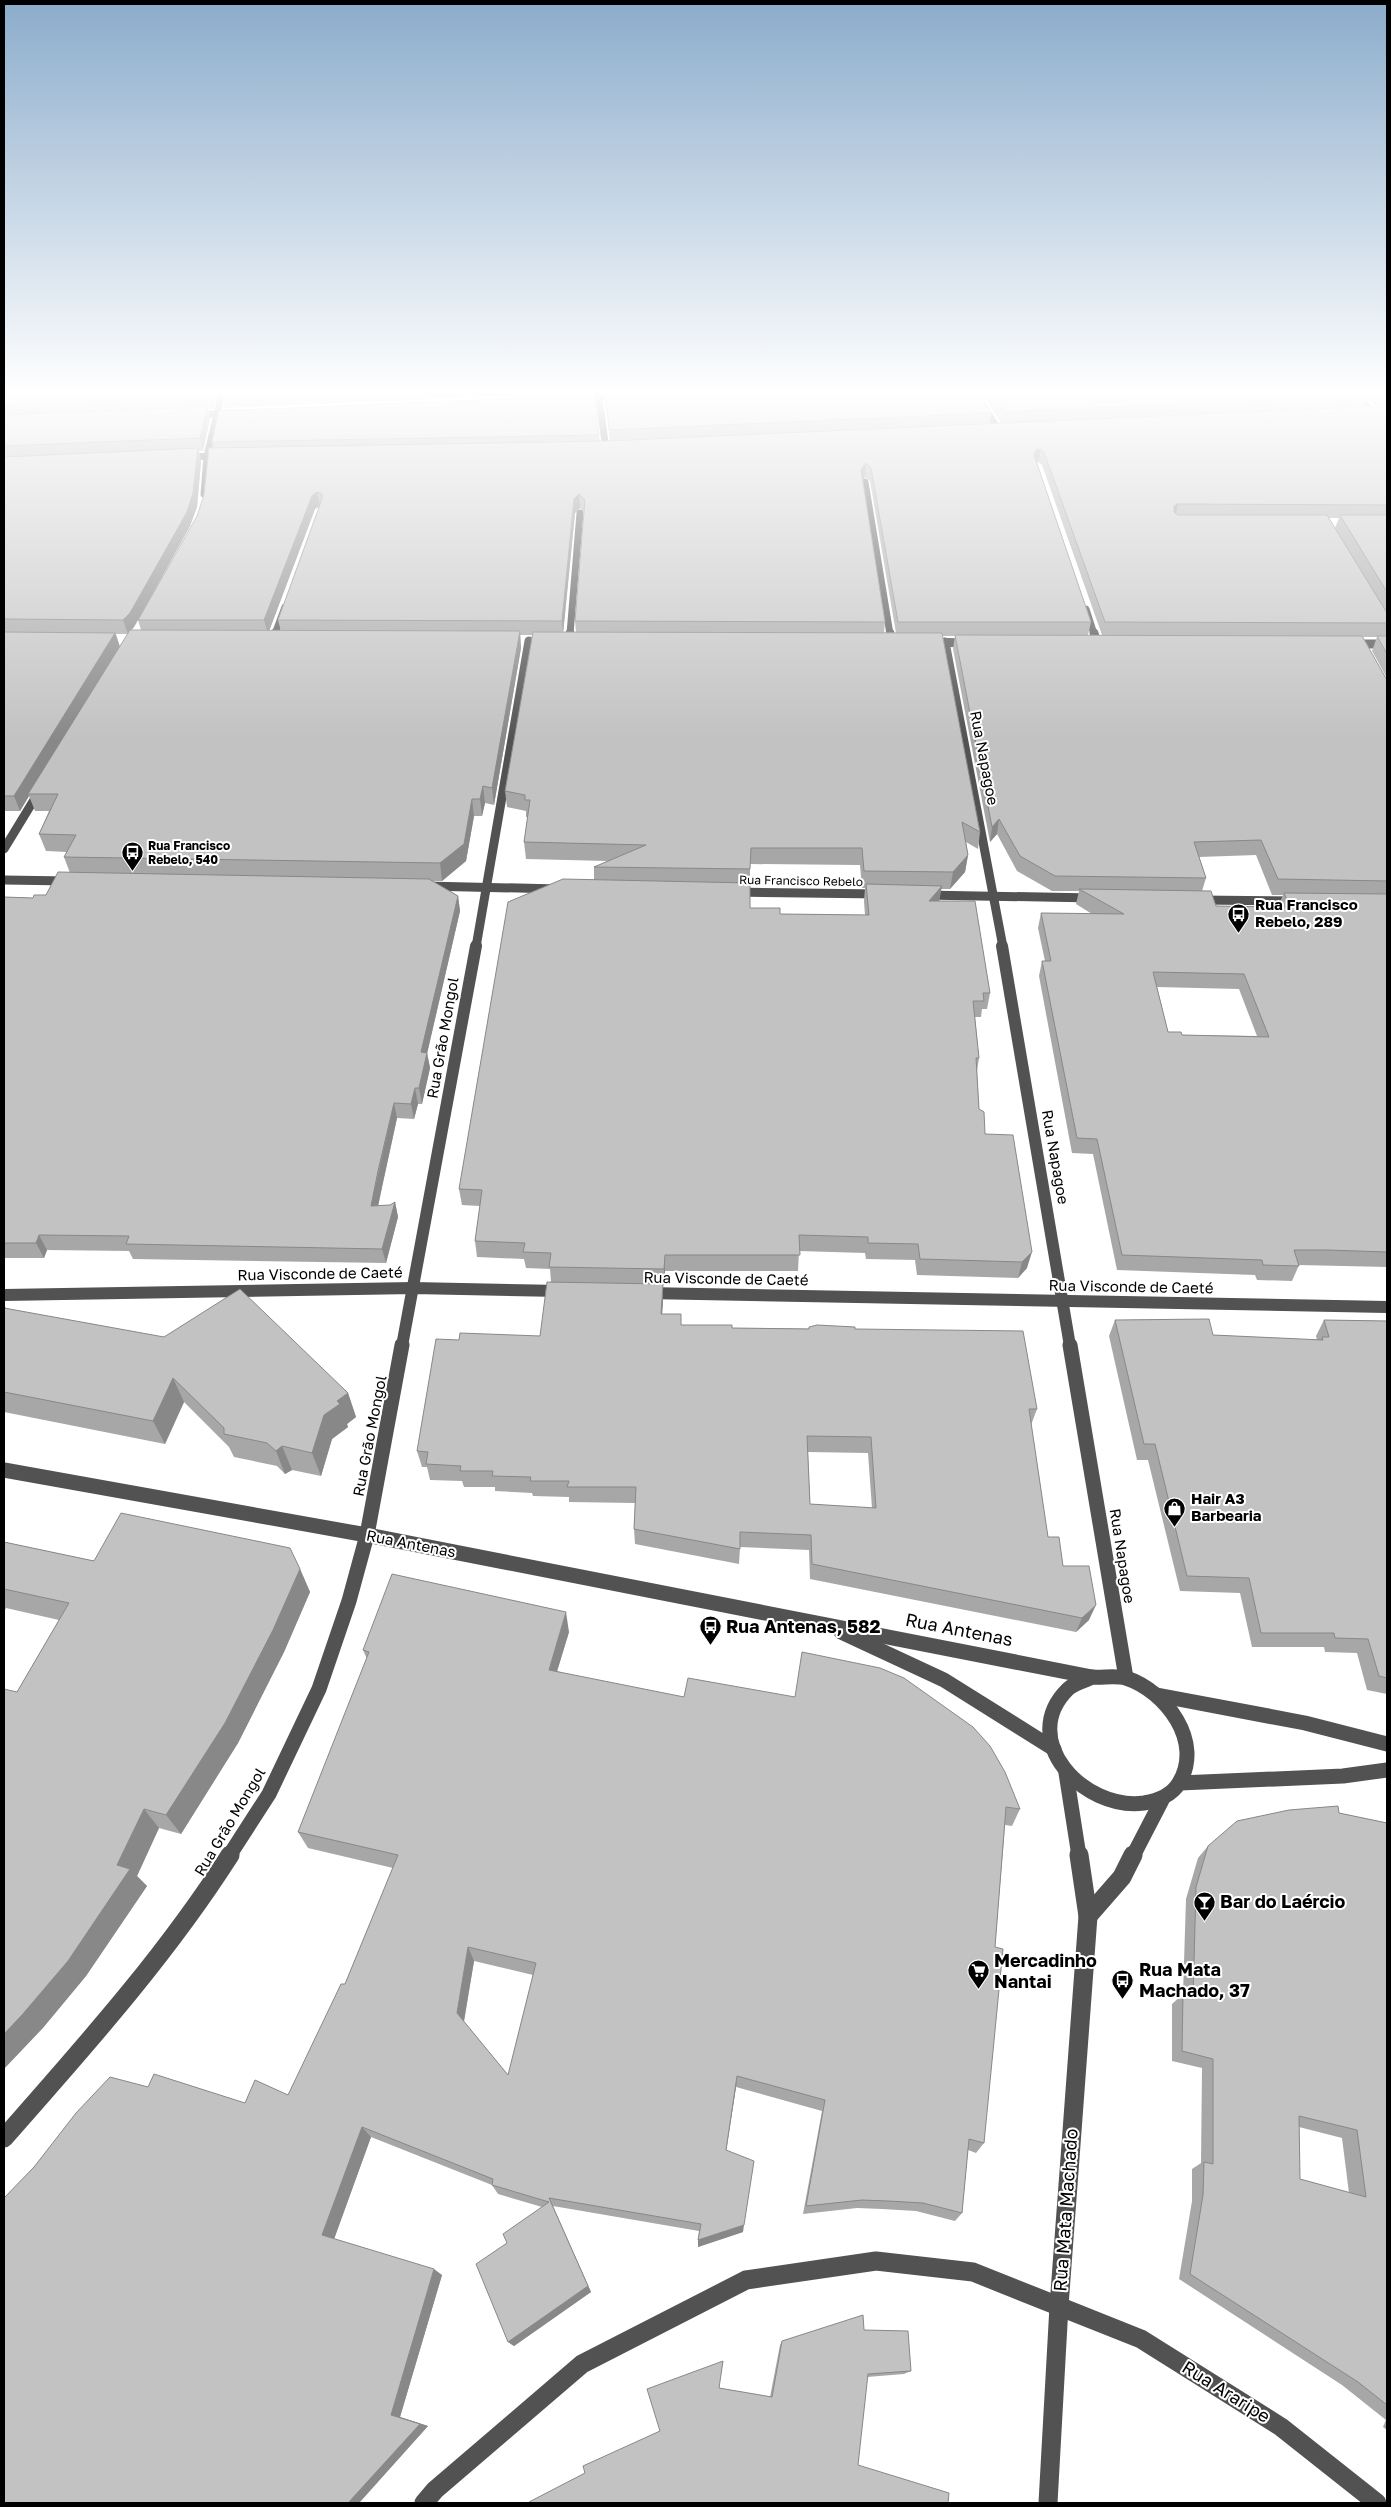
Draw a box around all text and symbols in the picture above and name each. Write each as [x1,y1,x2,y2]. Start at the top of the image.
street label: Rua Napagoe [967,709,1003,807]
place label: Rua Francisco Rebelo, 540 [148,838,230,867]
bus stop icon: Rua Francisco Rebelo, 540 [120,841,144,872]
street label: Rua Francisco Rebelo [739,872,863,889]
place label: Rua Francisco Rebelo, 289 [1255,895,1358,930]
bus stop icon: Rua Francisco Rebelo, 289 [1227,902,1251,933]
street label: Rua Grão Mongol [422,976,462,1100]
street label: Rua Napagoe [1039,1108,1073,1206]
street label: Rua Visconde de Caeté [237,1263,403,1283]
street label: Rua Visconde de Caeté [643,1268,809,1288]
street label: Rua Visconde de Caeté [1048,1276,1214,1296]
street label: Rua Grão Mongol [348,1374,390,1498]
place label: Hair A3 Barbearia [1191,1489,1262,1524]
shop icon: Hair A3 Barbearia [1163,1496,1187,1527]
street label: Rua Napagoe [1107,1507,1139,1605]
street label: Rua Antenas [365,1526,457,1561]
street label: Rua Antenas [904,1608,1015,1650]
bus stop icon: Rua Antenas, 582 [698,1615,722,1646]
place label: Rua Antenas, 582 [726,1615,881,1637]
street label: Rua Grão Mongol [190,1764,269,1879]
bar icon: Bar do Laércio [1192,1890,1216,1921]
place label: Bar do Laércio [1220,1890,1346,1912]
place label: Mercadinho Nantai [994,1949,1097,1992]
place label: Rua Mata Machado, 37 [1139,1958,1250,2001]
supermarket icon: Mercadinho Nantai [966,1959,990,1990]
bus stop icon: Rua Mata Machado, 37 [1111,1968,1135,1999]
street label: Rua Mata Machado [1048,2128,1082,2292]
street label: Rua Araripe [1178,2355,1275,2427]

